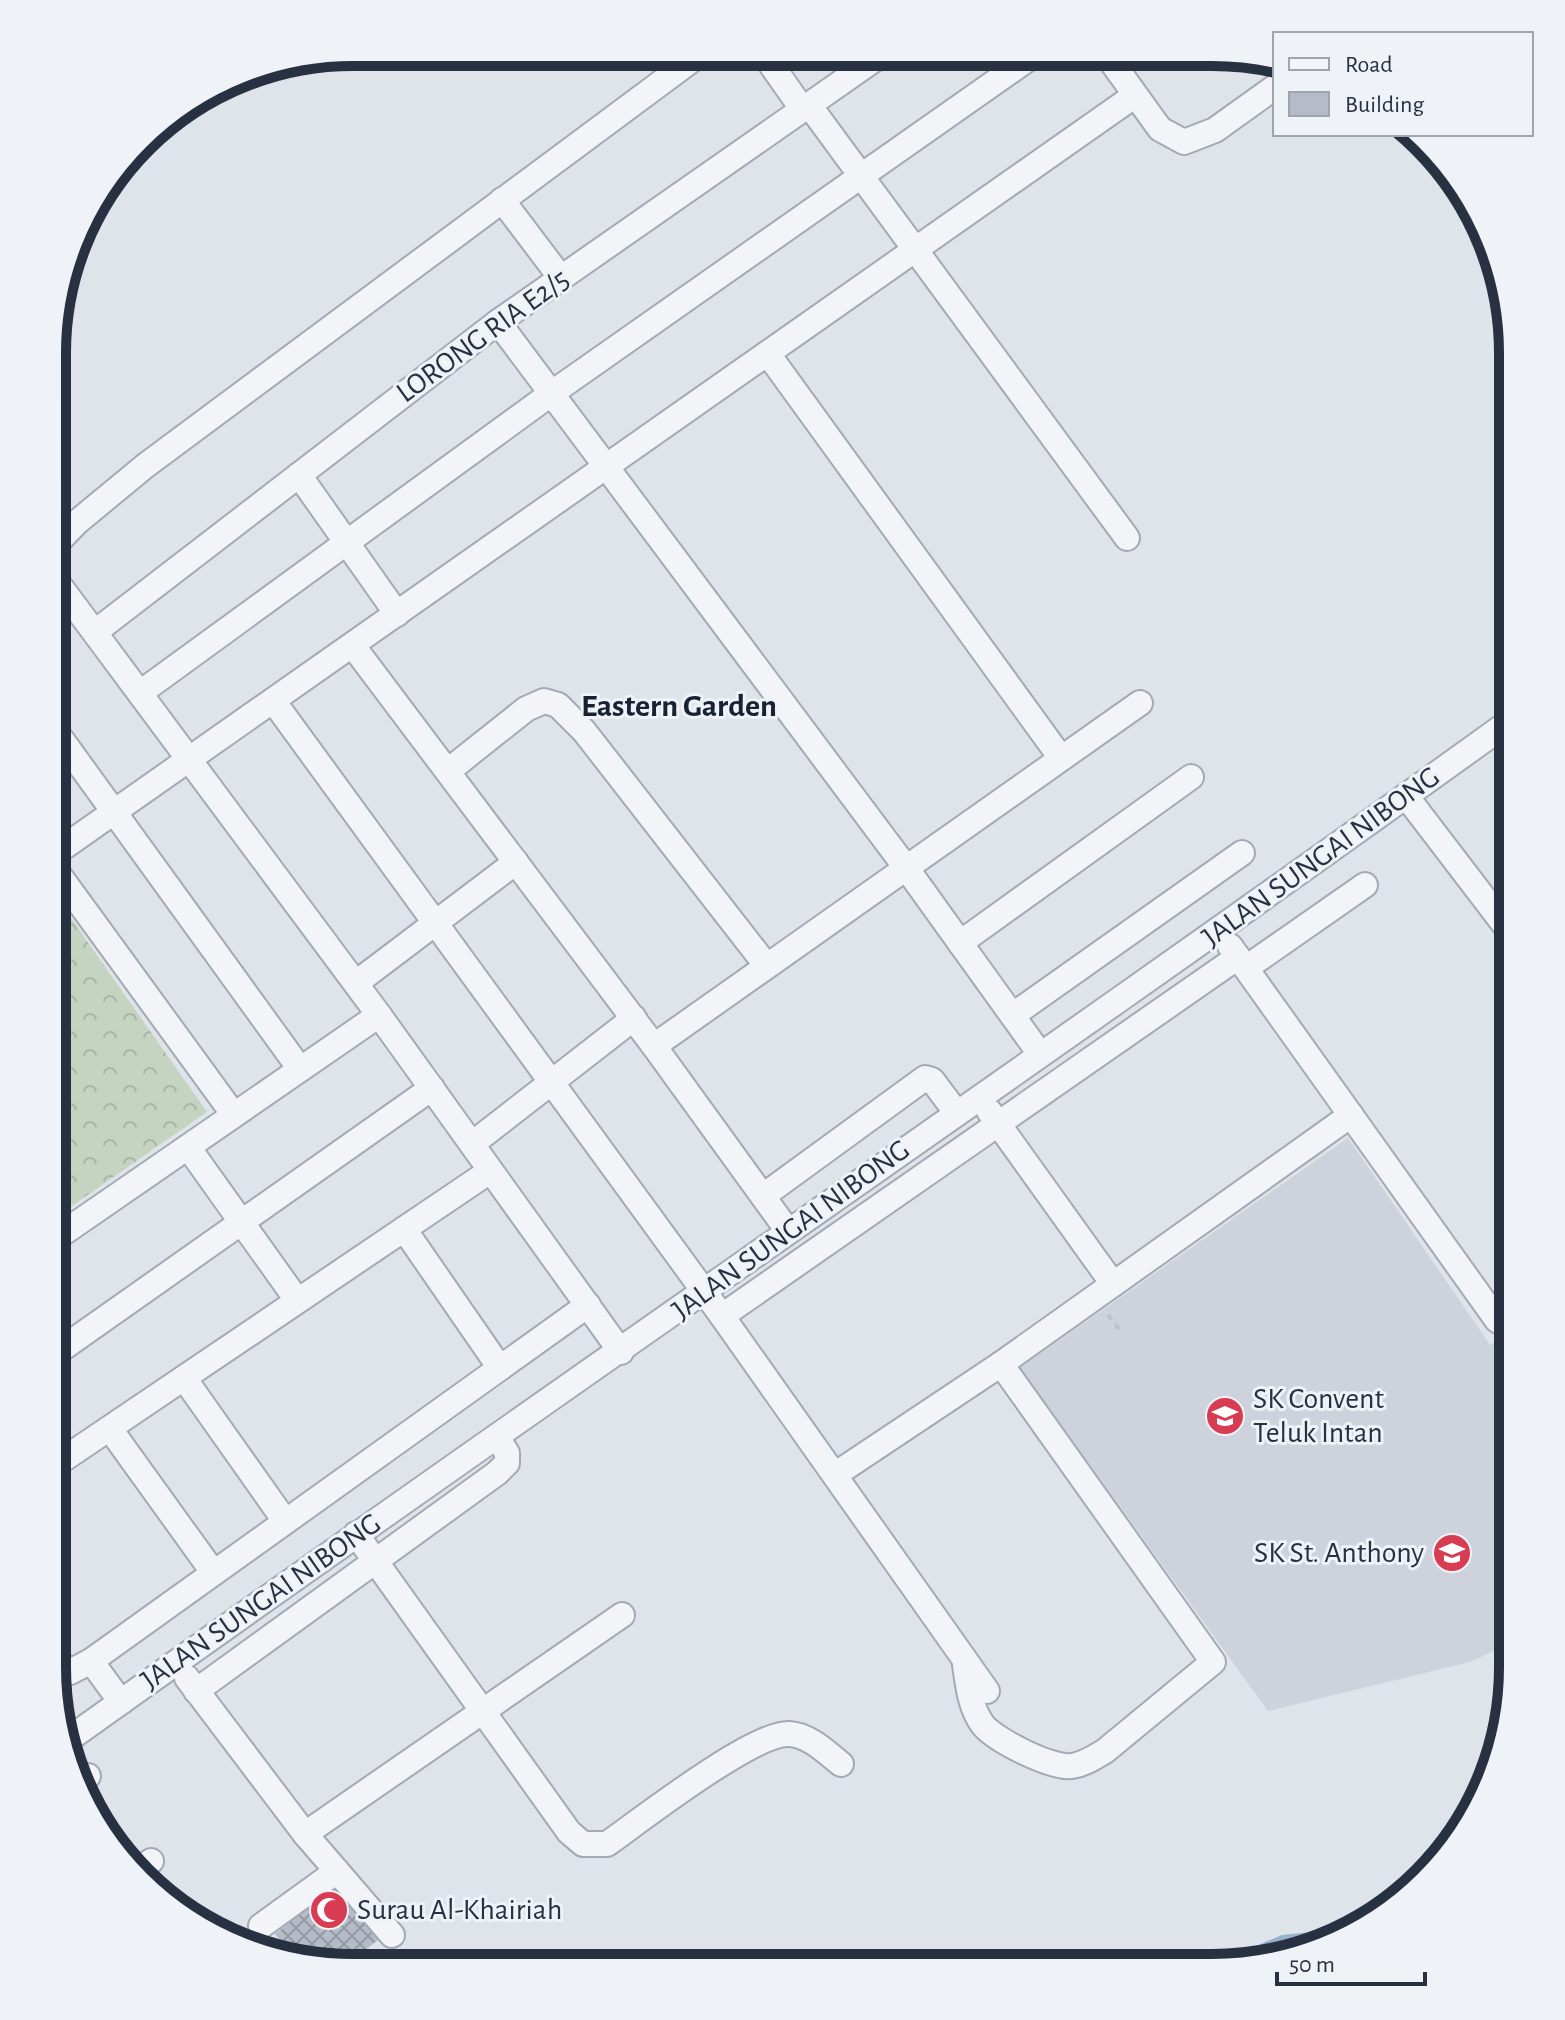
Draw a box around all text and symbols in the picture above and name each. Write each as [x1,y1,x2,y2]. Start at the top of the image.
legend [1273,32,1533,136]
text: Road [1345,53,1393,77]
text: Building [1345,93,1424,117]
street label: LORONG RIA E2/5 [391,264,575,408]
district label: Eastern Garden [581,690,777,722]
street label: JALAN SUNGAI NIBONG [1197,761,1445,953]
street label: JALAN SUNGAI NIBONG [667,1134,915,1326]
place label: SK Convent Teluk Intan [1253,1384,1384,1448]
school or university icon: SK Convent Teluk Intan [1204,1395,1246,1437]
street label: JALAN SUNGAI NIBONG [136,1508,386,1696]
school or university icon: SK St. Anthony [1431,1532,1473,1574]
place label: SK St. Anthony [1254,1538,1424,1568]
mosque icon: Surau Al-Khairiah [308,1889,350,1931]
place label: Surau Al-Khairiah [357,1895,562,1925]
scale bar [1277,1936,1425,1986]
text: 50 m [1289,1953,1335,1977]

